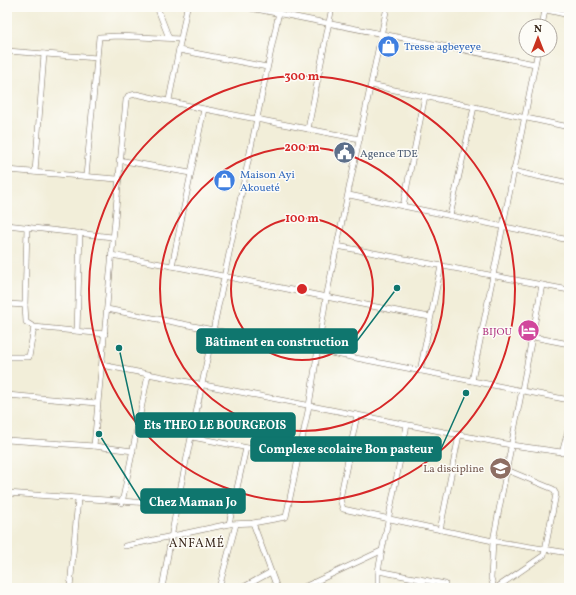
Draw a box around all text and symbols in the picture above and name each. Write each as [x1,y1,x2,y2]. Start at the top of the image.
north arrow [518,18,558,58]
text: N [534,22,542,37]
shop icon: Tresse agbeyeye [375,33,401,59]
place label: Tresse agbeyeye [404,40,481,55]
text: 300 m [285,69,320,85]
text: 200 m [284,140,320,156]
public building icon: Agence TDE [332,140,358,166]
place label: Agence TDE [360,147,418,162]
shop icon: Maison Ayi Akoueté [211,167,237,193]
place label: Maison Ayi Akoueté [240,168,295,196]
text: 100 m [285,211,319,227]
centre of rings [295,282,309,296]
hotel icon: BIJOU [515,318,541,344]
place label: BIJOU [482,325,512,340]
callout: Bâtiment en construction [197,329,357,353]
text: Bâtiment en construction [205,335,349,351]
callout: Ets THEO LE BOURGEOIS [136,413,295,437]
text: Ets THEO LE BOURGEOIS [144,418,287,434]
callout: Complexe scolaire Bon pasteur [251,437,441,461]
text: Complexe scolaire Bon pasteur [259,442,433,458]
school or university icon: La discipline [487,455,513,481]
place label: La discipline [423,462,484,477]
callout: Chez Maman Jo [141,489,245,513]
text: Chez Maman Jo [149,495,237,511]
district label: ANFAMÉ [169,535,225,552]

